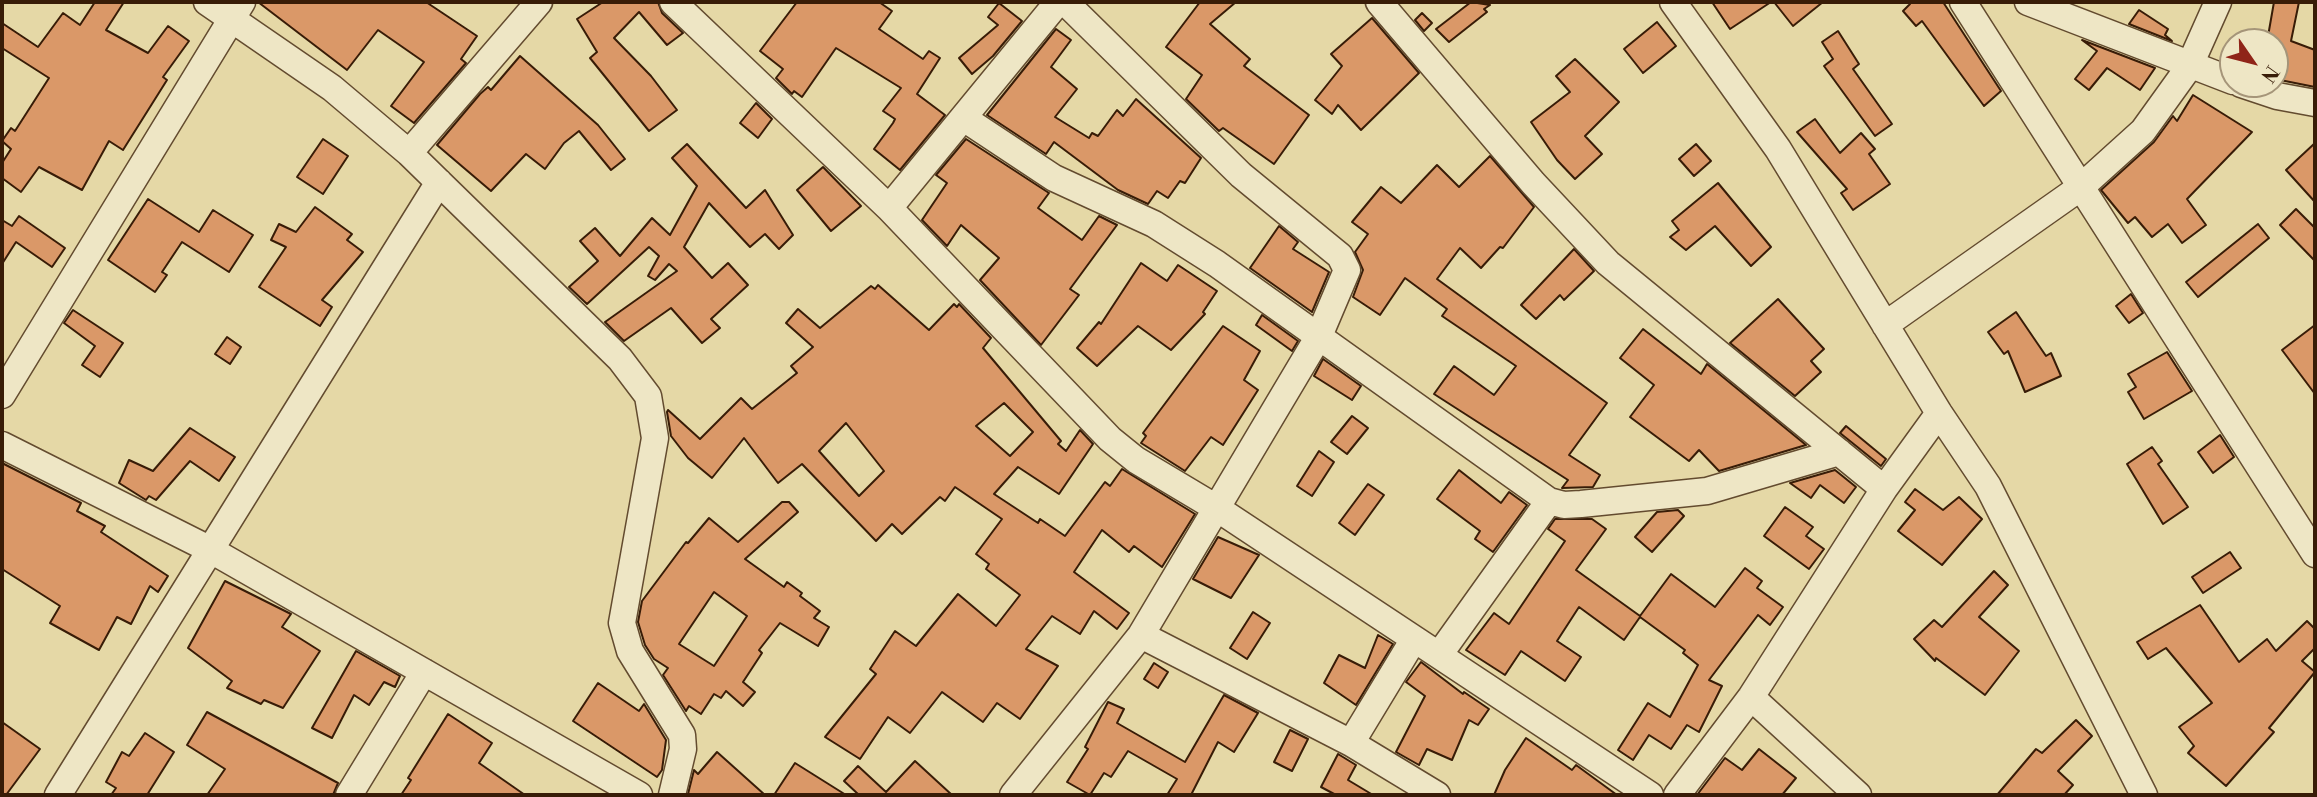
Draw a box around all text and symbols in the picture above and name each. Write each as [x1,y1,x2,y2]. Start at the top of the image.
north arrow [2219,28,2289,98]
text: N [2255,61,2284,87]

